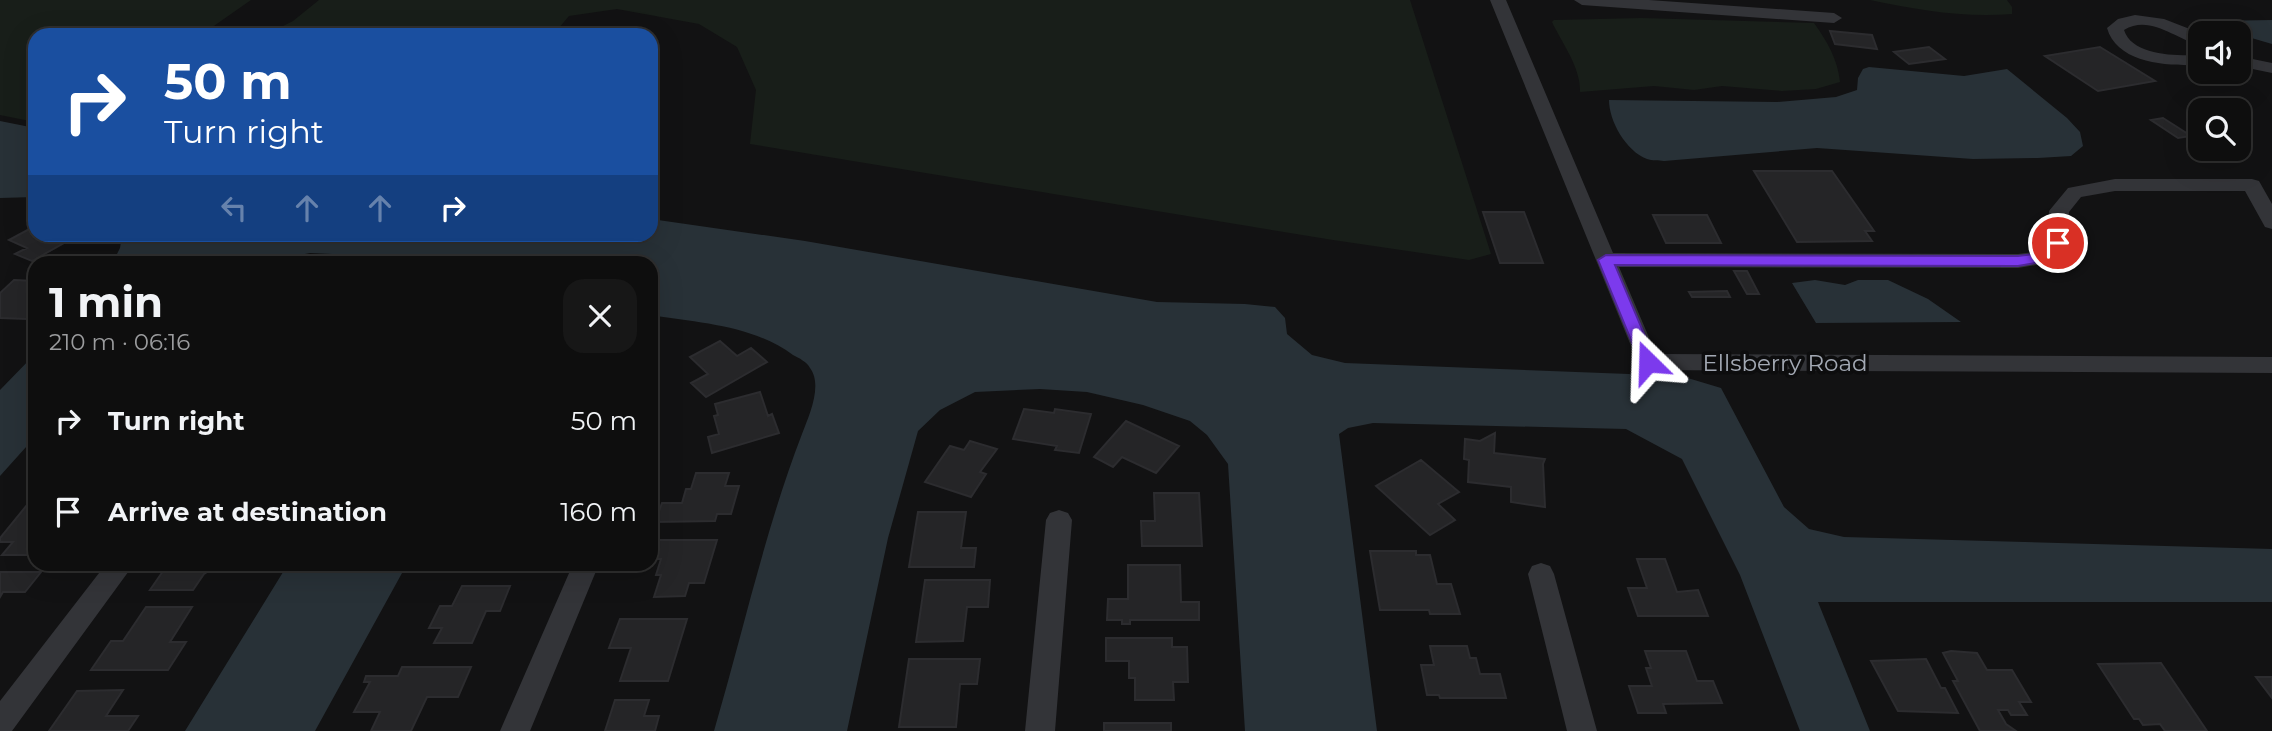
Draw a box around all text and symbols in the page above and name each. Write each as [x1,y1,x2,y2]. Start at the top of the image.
map controls [2188,21,2251,161]
button: sound [2188,21,2251,84]
text: 50 m [164,52,292,111]
icon: right [49,56,140,147]
button: search [2188,98,2251,161]
text: Turn right [164,112,324,151]
icon: left [215,189,253,227]
icon: ahead [288,189,326,227]
icon: ahead [361,189,399,227]
icon: right [434,189,472,227]
pin [2028,213,2088,273]
icon: arrive [2039,224,2077,262]
text: 1 min [49,276,163,328]
button: close [563,279,637,353]
position arrow [1611,325,1685,399]
text: 210 m · 06:16 [49,328,190,356]
street label: Ellsberry Road [1702,349,1868,377]
icon: right [49,402,87,440]
text: Turn right [108,405,244,437]
text: 50 m [571,405,637,437]
icon: arrive [49,493,87,531]
text: Arrive at destination [108,496,387,528]
text: 160 m [560,496,637,528]

